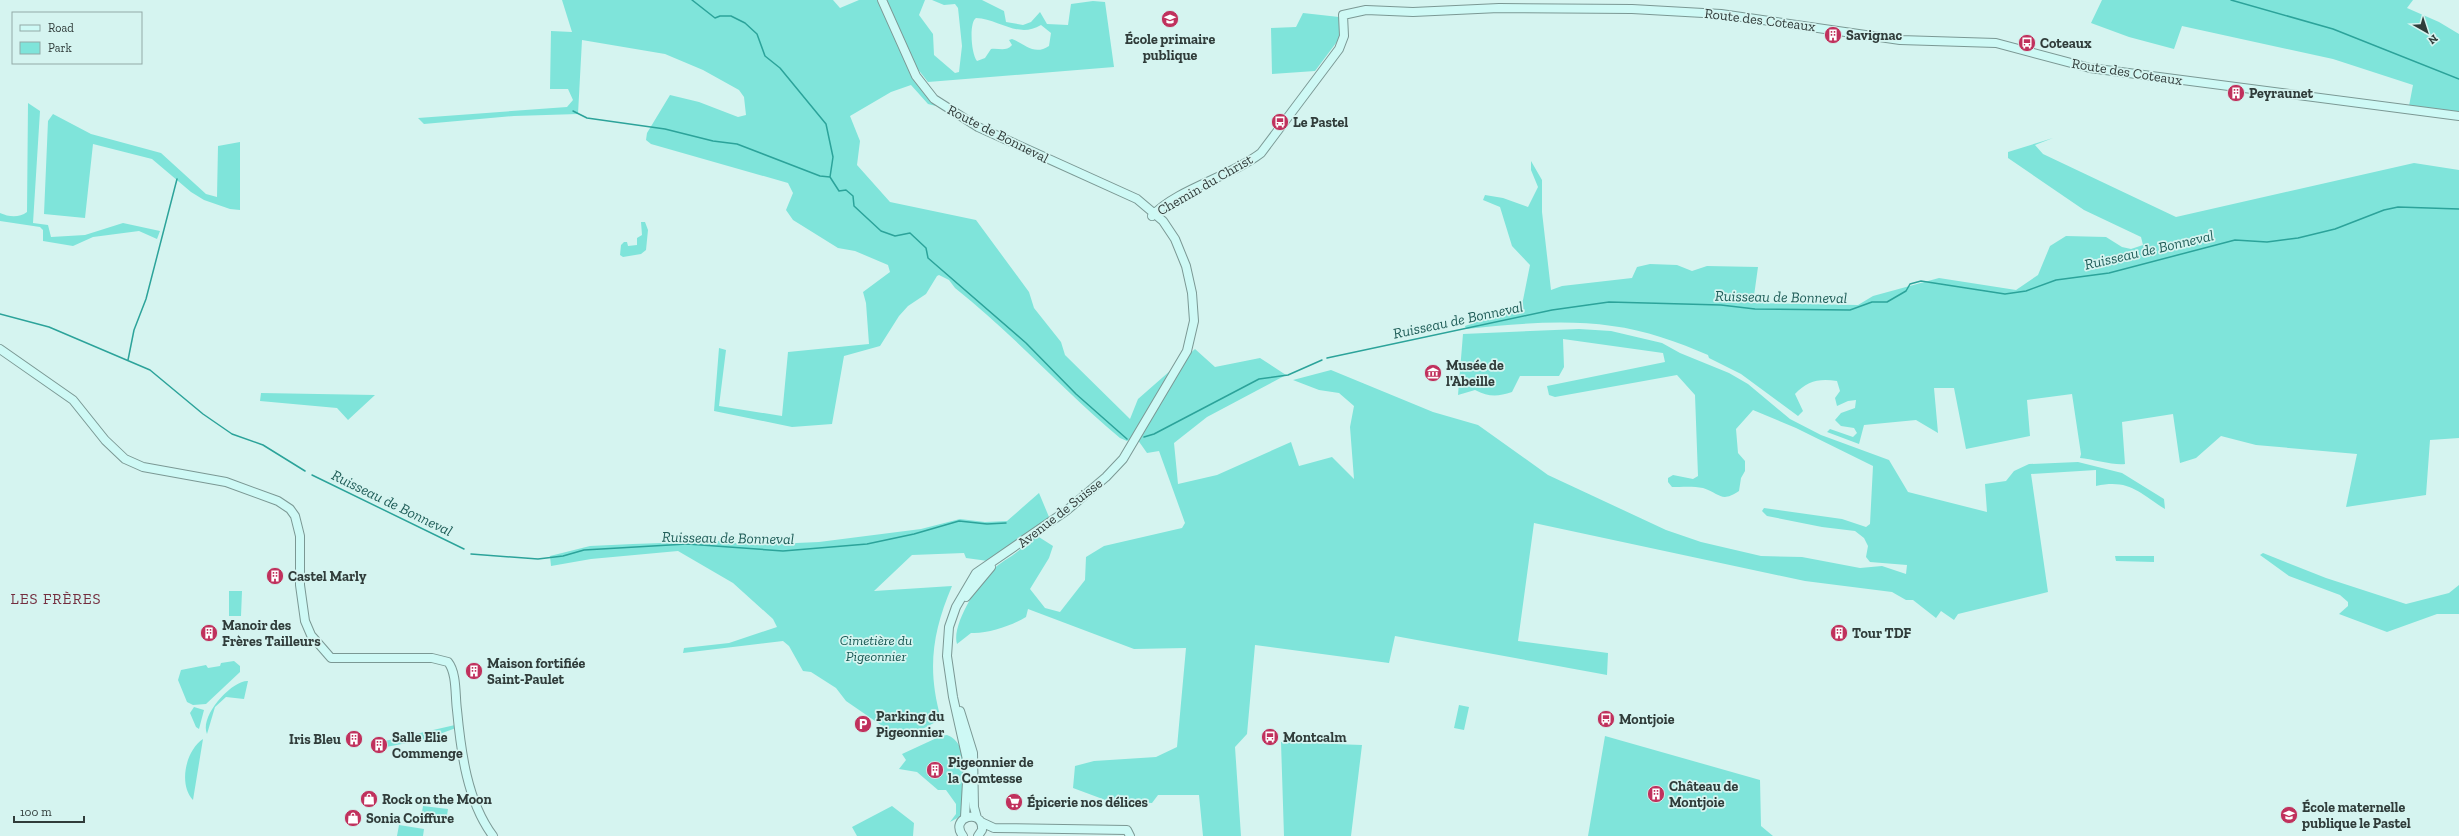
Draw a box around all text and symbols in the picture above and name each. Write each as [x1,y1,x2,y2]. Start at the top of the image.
street label: Route des Coteaux [1703,5,1817,35]
school or university icon: École primaire publique [1160,9,1180,29]
legend [12,12,142,64]
north arrow [2407,12,2447,52]
text: Road [48,21,74,35]
building icon: Savignac [1823,25,1843,45]
place label: Savignac [1846,27,1903,44]
place label: École primaire publique [1125,31,1215,64]
text: N [2425,32,2440,47]
bus stop icon: Coteaux [2017,33,2037,53]
place label: Coteaux [2040,35,2092,52]
text: Park [48,41,73,55]
street label: Route des Coteaux [2070,55,2184,89]
building icon: Peyraunet [2226,83,2246,103]
place label: Peyraunet [2249,85,2314,102]
street label: Route de Bonneval [944,101,1052,167]
bus stop icon: Le Pastel [1270,112,1290,132]
place label: Le Pastel [1293,114,1348,131]
street label: Chemin du Christ [1154,150,1256,219]
water label: Ruisseau de Bonneval [2083,226,2215,274]
water label: Ruisseau de Bonneval [1715,287,1847,307]
water label: Ruisseau de Bonneval [1391,297,1525,343]
place label: Musée de l'Abeille [1446,357,1504,390]
museum icon: Musée de l'Abeille [1423,363,1443,383]
water label: Ruisseau de Bonneval [329,466,455,540]
street label: Avenue de Suisse [1014,474,1106,551]
water label: Ruisseau de Bonneval [662,528,794,548]
building icon: Castel Marly [265,566,285,586]
place label: Castel Marly [288,568,367,585]
district label: LES FRÈRES [11,590,101,608]
place label: Manoir des Frères Tailleurs [222,617,321,650]
building icon: Manoir des Frères Tailleurs [199,623,219,643]
building icon: Tour TDF [1829,623,1849,643]
place label: Tour TDF [1852,625,1911,642]
park label: Cimetière du Pigeonnier [840,632,912,665]
place label: Maison fortifiée Saint-Paulet [487,655,586,688]
building icon: Maison fortifiée Saint-Paulet [464,661,484,681]
place label: Parking du Pigeonnier [876,708,944,741]
bus stop icon: Montjoie [1596,709,1616,729]
place label: Montjoie [1619,711,1675,728]
parking icon: Parking du Pigeonnier [853,714,873,734]
bus stop icon: Montcalm [1260,727,1280,747]
building icon: Iris Bleu [344,729,364,749]
place label: Salle Elie Commenge [392,729,463,762]
place label: Montcalm [1283,729,1347,746]
place label: Iris Bleu [289,731,341,748]
building icon: Salle Elie Commenge [369,735,389,755]
place label: Pigeonnier de la Comtesse [948,754,1034,787]
building icon: Pigeonnier de la Comtesse [925,760,945,780]
place label: Château de Montjoie [1669,778,1738,811]
building icon: Château de Montjoie [1646,784,1666,804]
shop icon: Rock on the Moon [359,789,379,809]
place label: Rock on the Moon [382,791,492,808]
supermarket icon: Épicerie nos délices [1004,792,1024,812]
place label: Épicerie nos délices [1027,794,1149,811]
scale bar [14,798,84,824]
place label: École maternelle publique le Pastel [2302,799,2411,832]
text: 100 m [20,805,52,819]
school or university icon: École maternelle publique le Pastel [2279,805,2299,825]
shop icon: Sonia Coiffure [343,808,363,828]
place label: Sonia Coiffure [366,810,454,827]

